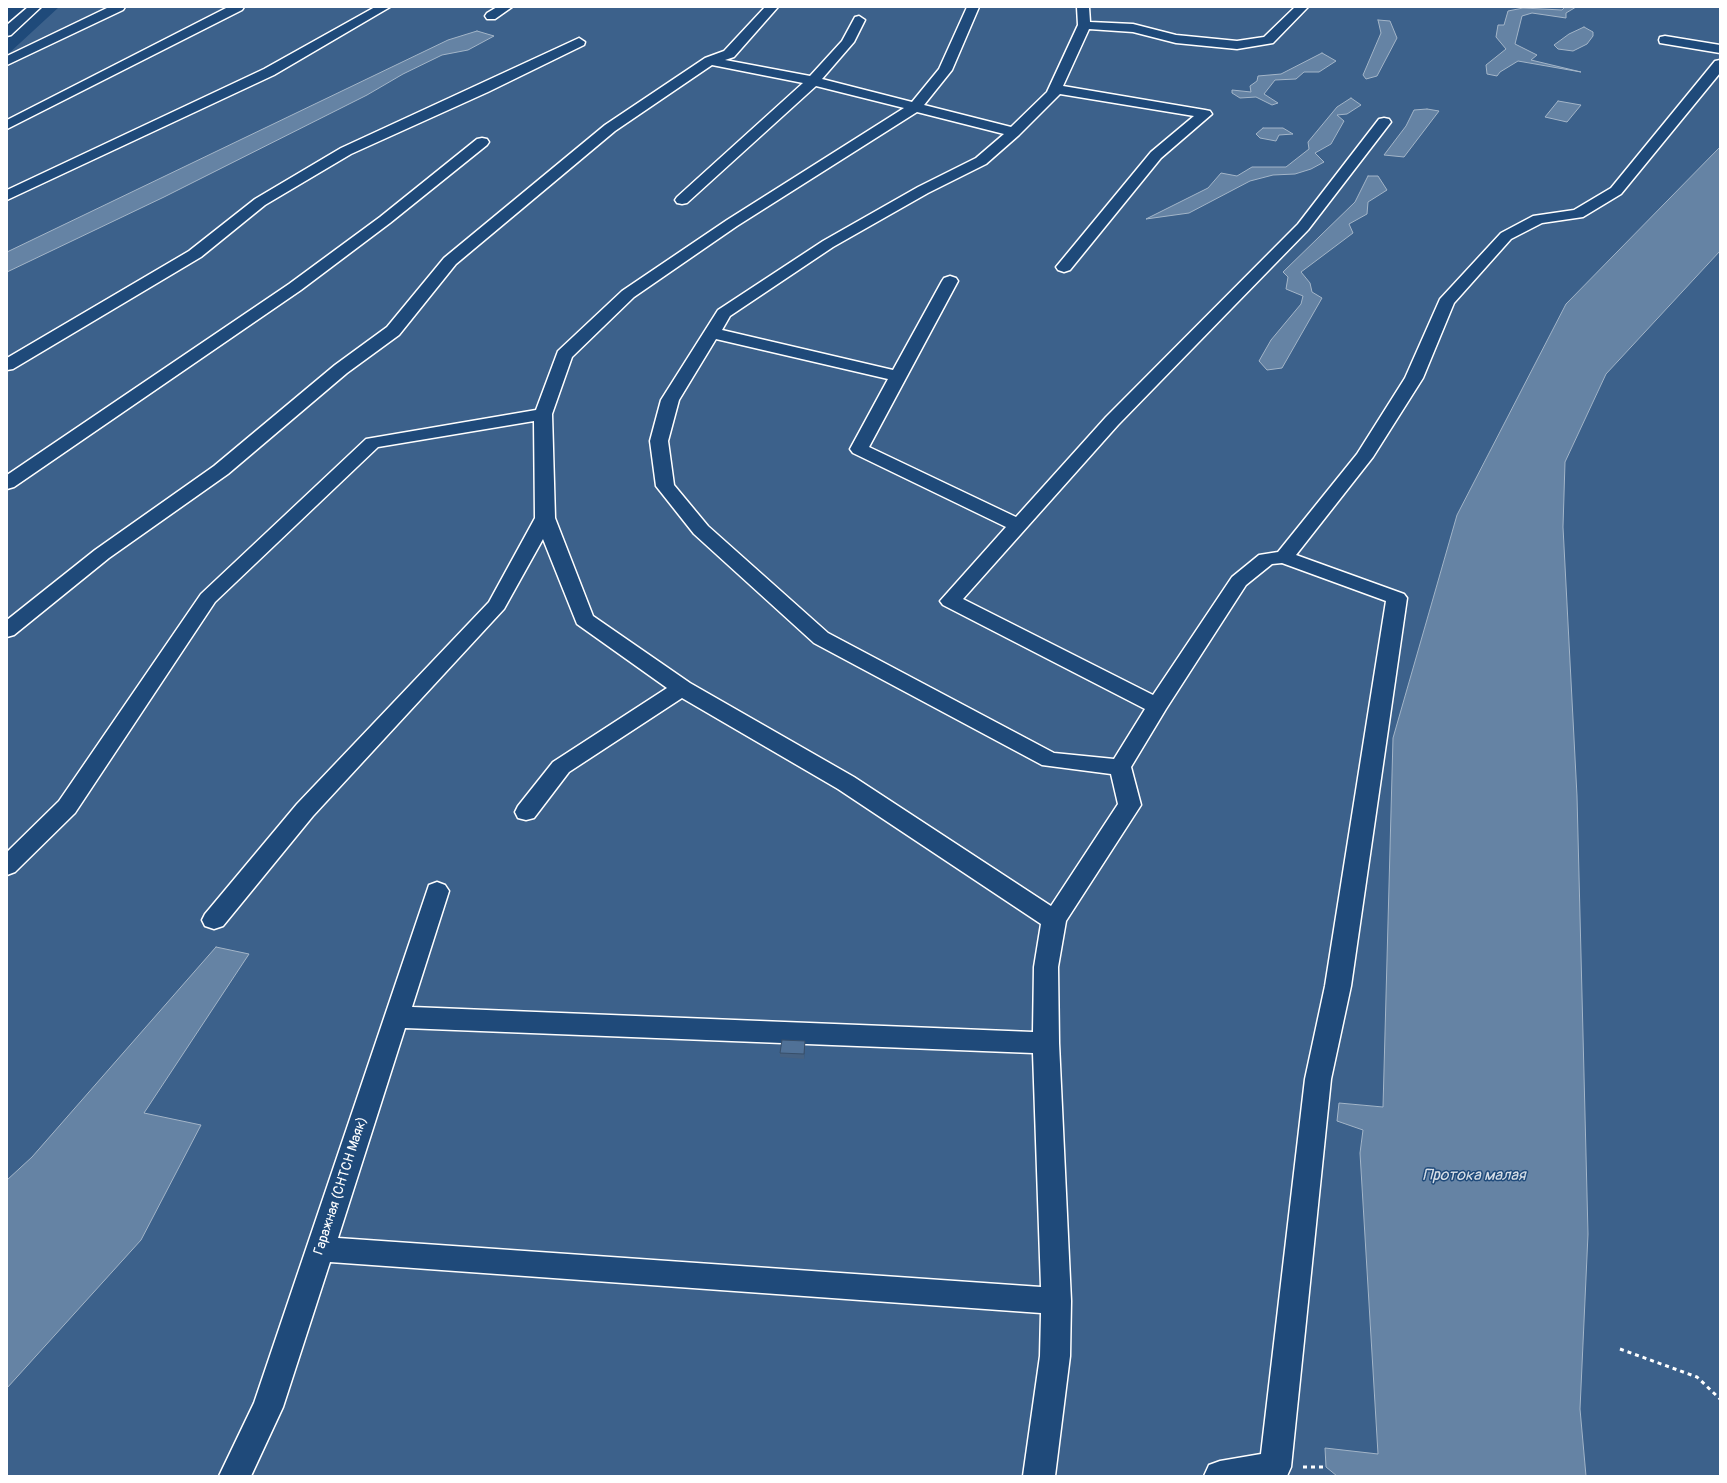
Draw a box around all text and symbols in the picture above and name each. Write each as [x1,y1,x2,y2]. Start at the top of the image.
street label: Гаражная (СНТСН Маяк) [311,1115,371,1257]
water label: Протока малая [1423,1166,1525,1186]

